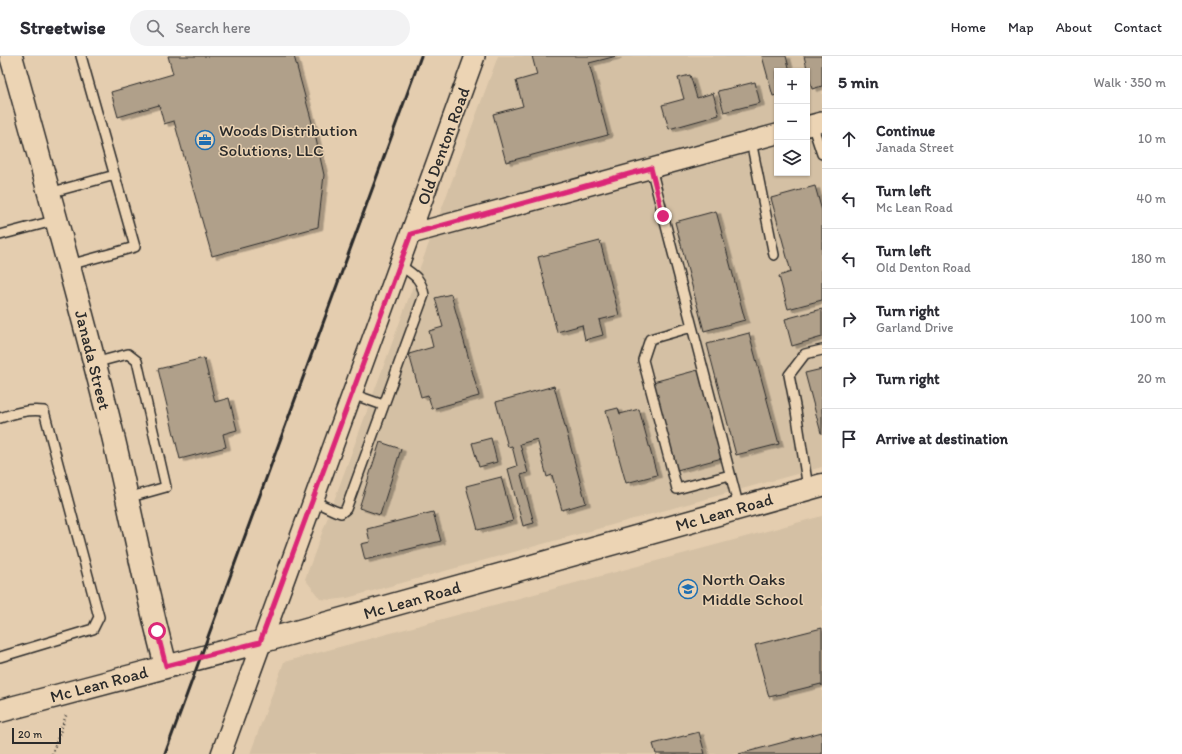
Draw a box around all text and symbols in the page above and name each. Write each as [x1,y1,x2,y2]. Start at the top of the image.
search box [130,10,410,46]
text: Streetwise [20,16,106,39]
icon: search [144,17,166,39]
text: Search here [176,19,251,37]
text: Home [951,19,986,36]
text: Map [1008,19,1034,36]
text: About [1056,19,1092,36]
text: Contact [1114,19,1162,36]
map controls [774,68,810,176]
button: + [774,68,810,104]
text: 5 min [838,72,878,92]
text: Walk · 350 m [1094,75,1166,90]
street label: Old Denton Road [412,84,474,208]
button: − [774,104,810,140]
place label: Woods Distribution Solutions, LLC [219,120,358,160]
text: Continue [876,122,935,140]
icon: ahead [838,128,860,150]
office icon: Woods Distribution Solutions, LLC [194,129,216,151]
text: 10 m [1138,131,1166,146]
button: layers [774,140,810,176]
text: Janada Street [876,140,954,155]
text: Turn left [876,182,931,200]
icon: left [838,188,860,210]
text: 40 m [1136,191,1166,206]
text: Mc Lean Road [876,200,953,215]
route end [654,207,672,225]
text: Turn left [876,242,931,260]
icon: left [838,248,860,270]
text: 180 m [1131,251,1166,266]
text: Old Denton Road [876,260,971,275]
text: Turn right [876,302,940,320]
street label: Janada Street [71,308,115,412]
icon: right [838,308,860,330]
text: 100 m [1130,311,1166,326]
text: Garland Drive [876,320,953,335]
icon: right [838,368,860,390]
text: Turn right [876,370,940,388]
text: 20 m [1137,371,1166,386]
icon: arrive [838,428,860,450]
text: Arrive at destination [876,430,1008,448]
street label: Mc Lean Road [673,488,776,535]
place label: North Oaks Middle School [702,569,803,609]
street label: Mc Lean Road [361,576,464,623]
school or university icon: North Oaks Middle School [677,578,699,600]
route start [148,622,166,640]
street label: Mc Lean Road [48,661,151,707]
scale bar [12,726,61,745]
text: 20 m [18,728,42,741]

